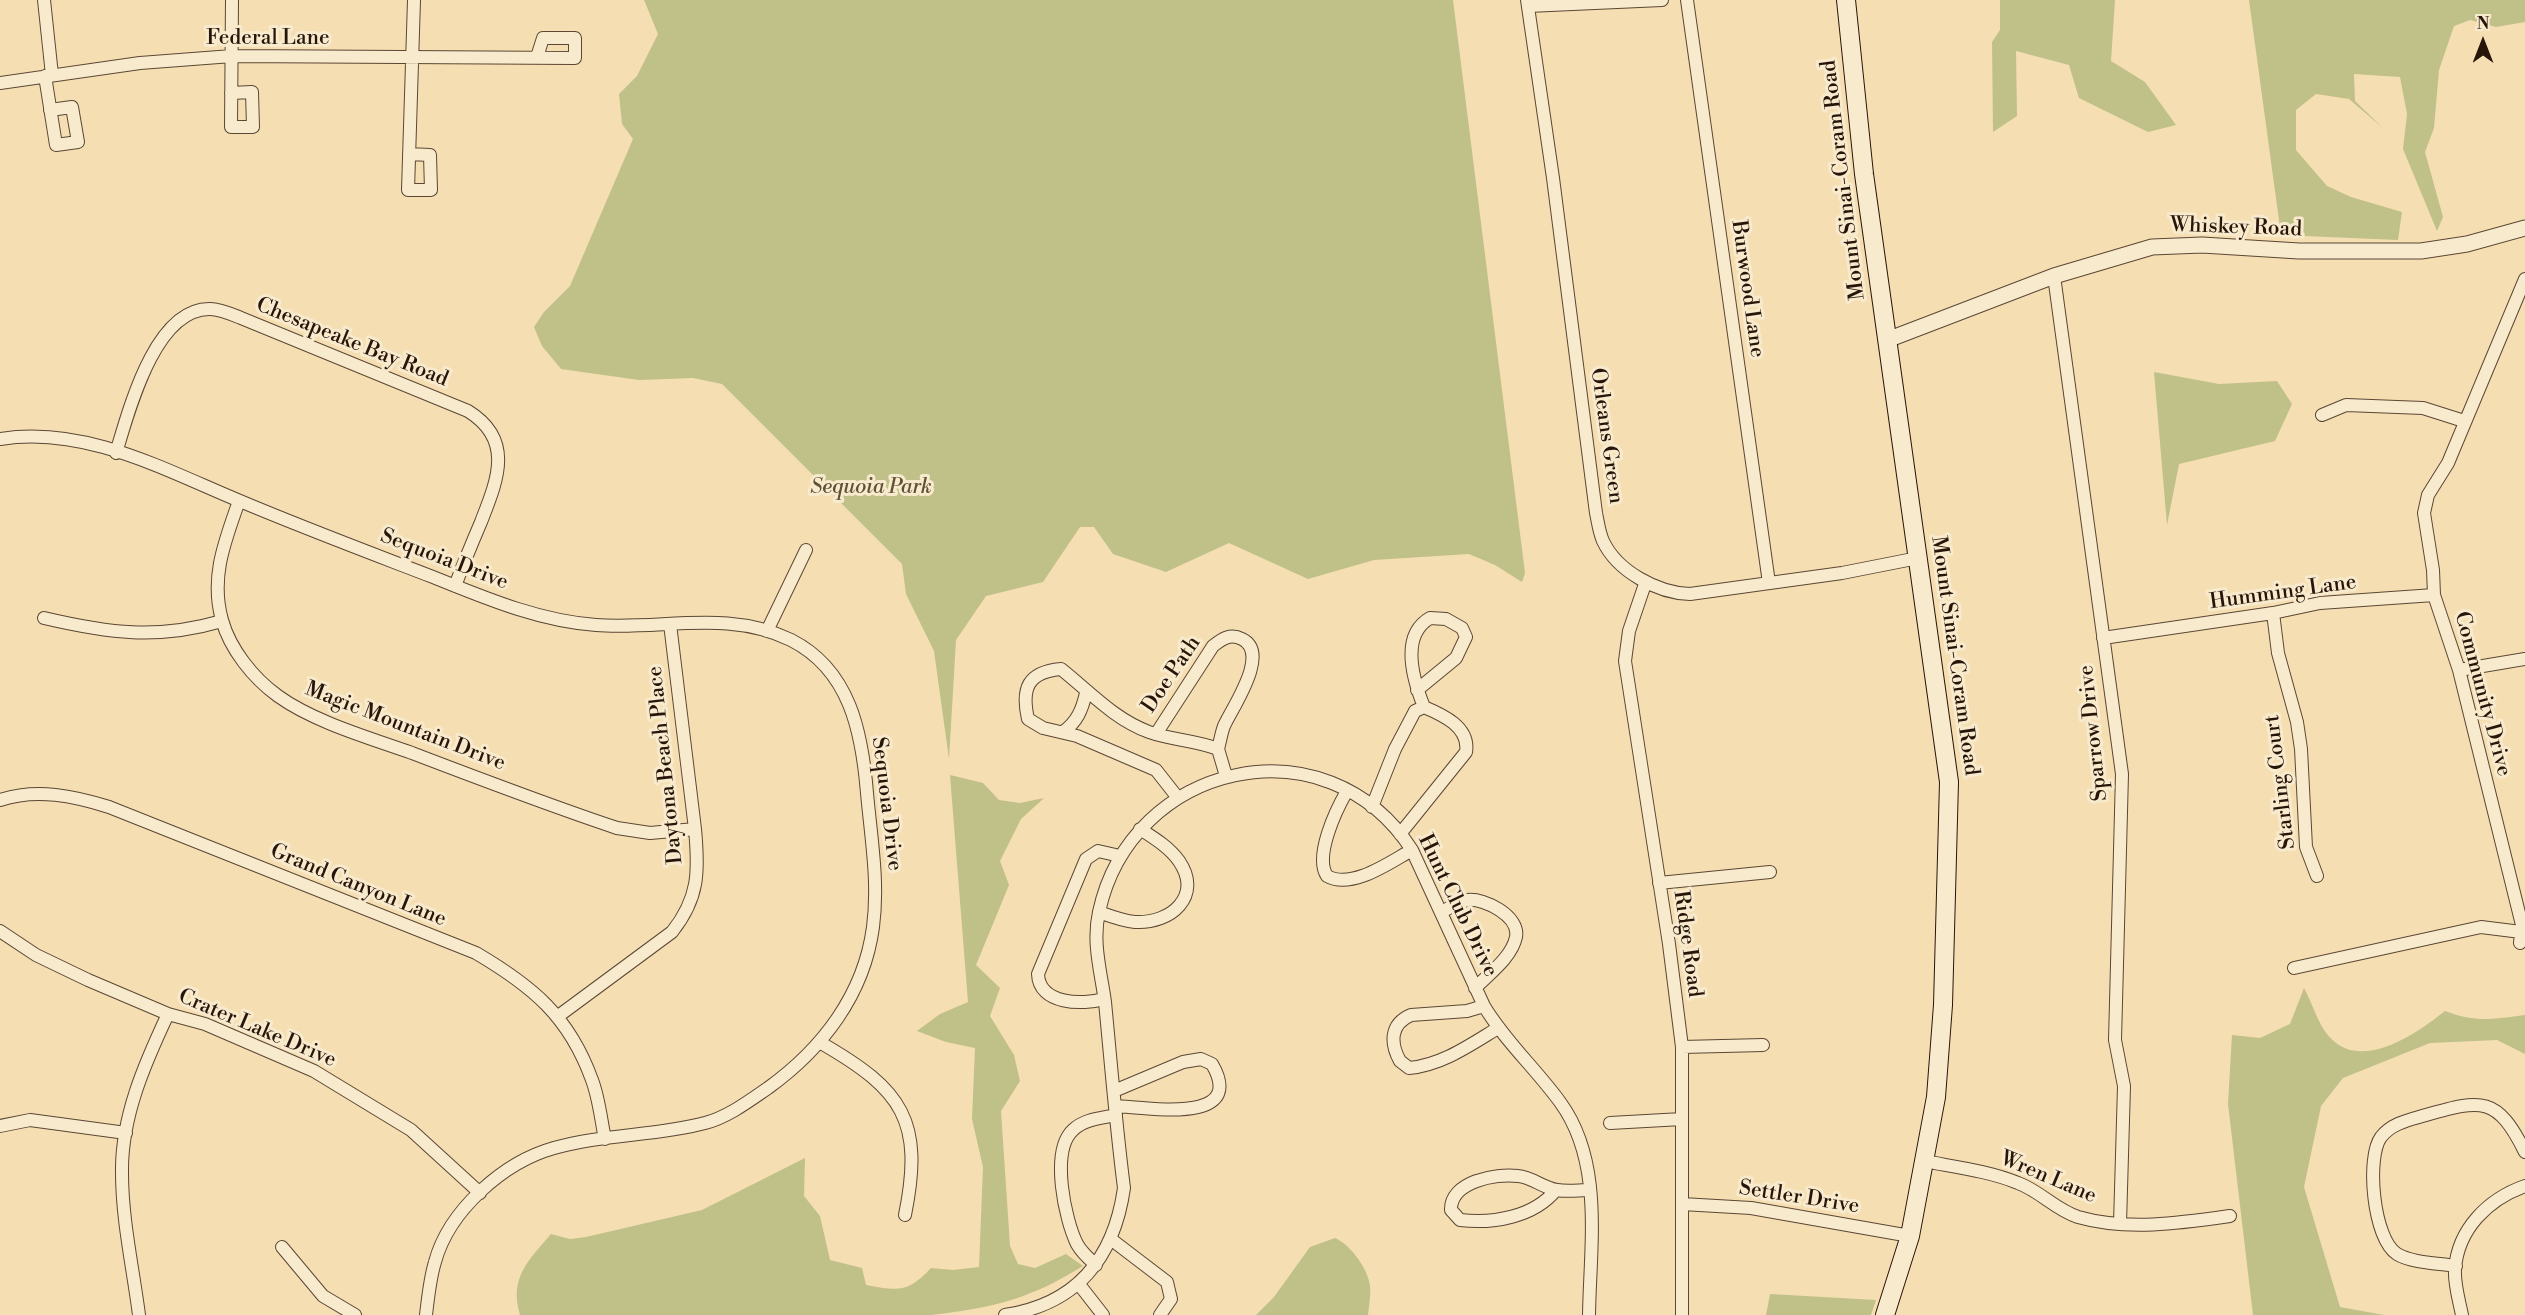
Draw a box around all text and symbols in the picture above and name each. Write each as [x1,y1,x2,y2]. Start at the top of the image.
north arrow [2453,12,2513,72]
text: N [2477,14,2489,34]
street label: Federal Lane [206,26,330,52]
street label: Mount Sinai-Coram Road [1817,59,1871,301]
street label: Whiskey Road [2169,213,2303,243]
street label: Burwood Lane [1725,219,1769,359]
street label: Chesapeake Bay Road [252,293,452,393]
street label: Orleans Green [1584,367,1628,505]
park label: Sequoia Park [810,475,932,501]
street label: Sequoia Drive [377,524,511,596]
street label: Mount Sinai-Coram Road [1925,535,1983,777]
street label: Humming Lane [2208,570,2358,616]
street label: Community Drive [2448,609,2516,779]
street label: Doe Path [1137,632,1207,718]
street label: Sparrow Drive [2074,664,2114,802]
street label: Daytona Beach Place [643,665,689,865]
street label: Magic Mountain Drive [301,677,509,777]
street label: Starling Court [2260,713,2302,851]
street label: Sequoia Drive [865,736,907,872]
street label: Hunt Club Drive [1412,831,1502,981]
street label: Grand Canyon Lane [266,839,450,933]
street label: Ridge Road [1667,889,1707,999]
street label: Crater Lake Drive [174,984,340,1074]
street label: Wren Lane [1996,1146,2100,1210]
street label: Settler Drive [1737,1176,1861,1220]

